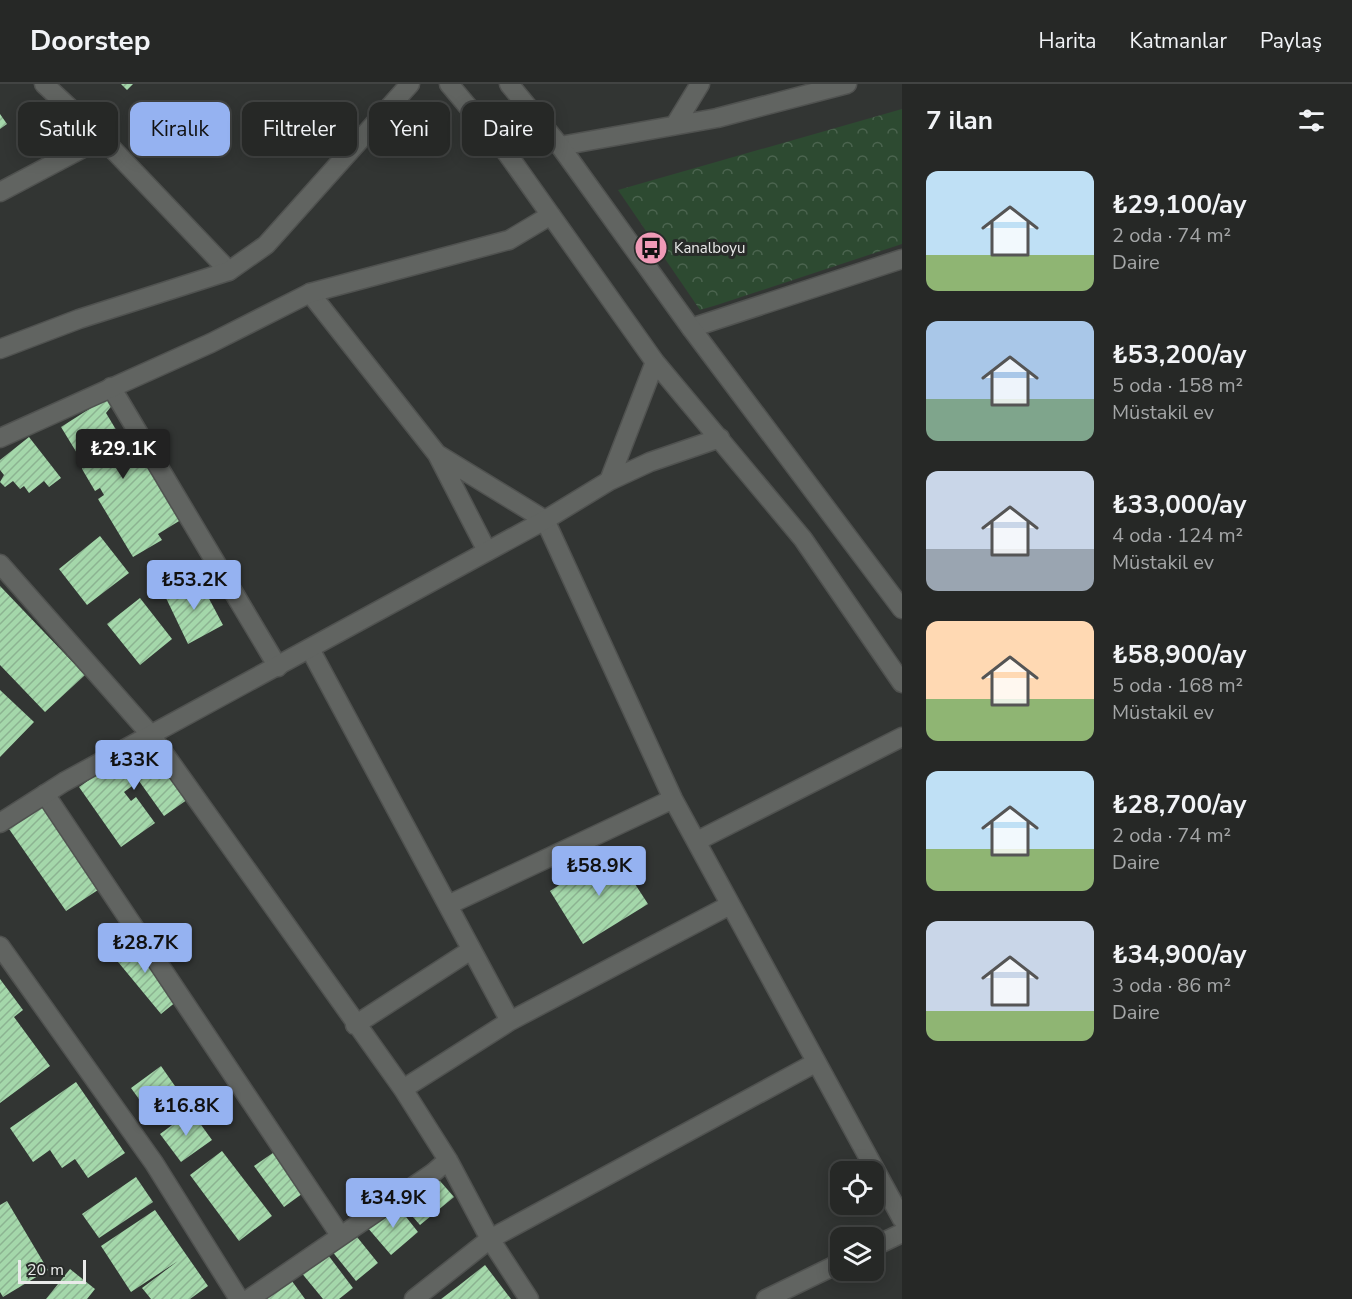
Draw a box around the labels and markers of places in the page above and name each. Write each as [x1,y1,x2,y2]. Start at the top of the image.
bus stop icon: Kanalboyu [633,230,669,266]
place label: Kanalboyu [674,238,745,258]
pin: ₺29.1K [74,429,172,480]
pin: ₺53.2K [145,560,243,611]
pin: ₺33K [98,740,170,791]
pin: ₺58.9K [550,846,648,897]
pin: ₺28.7K [96,923,194,974]
pin: ₺16.8K [137,1086,235,1137]
pin: ₺34.9K [344,1178,442,1229]

